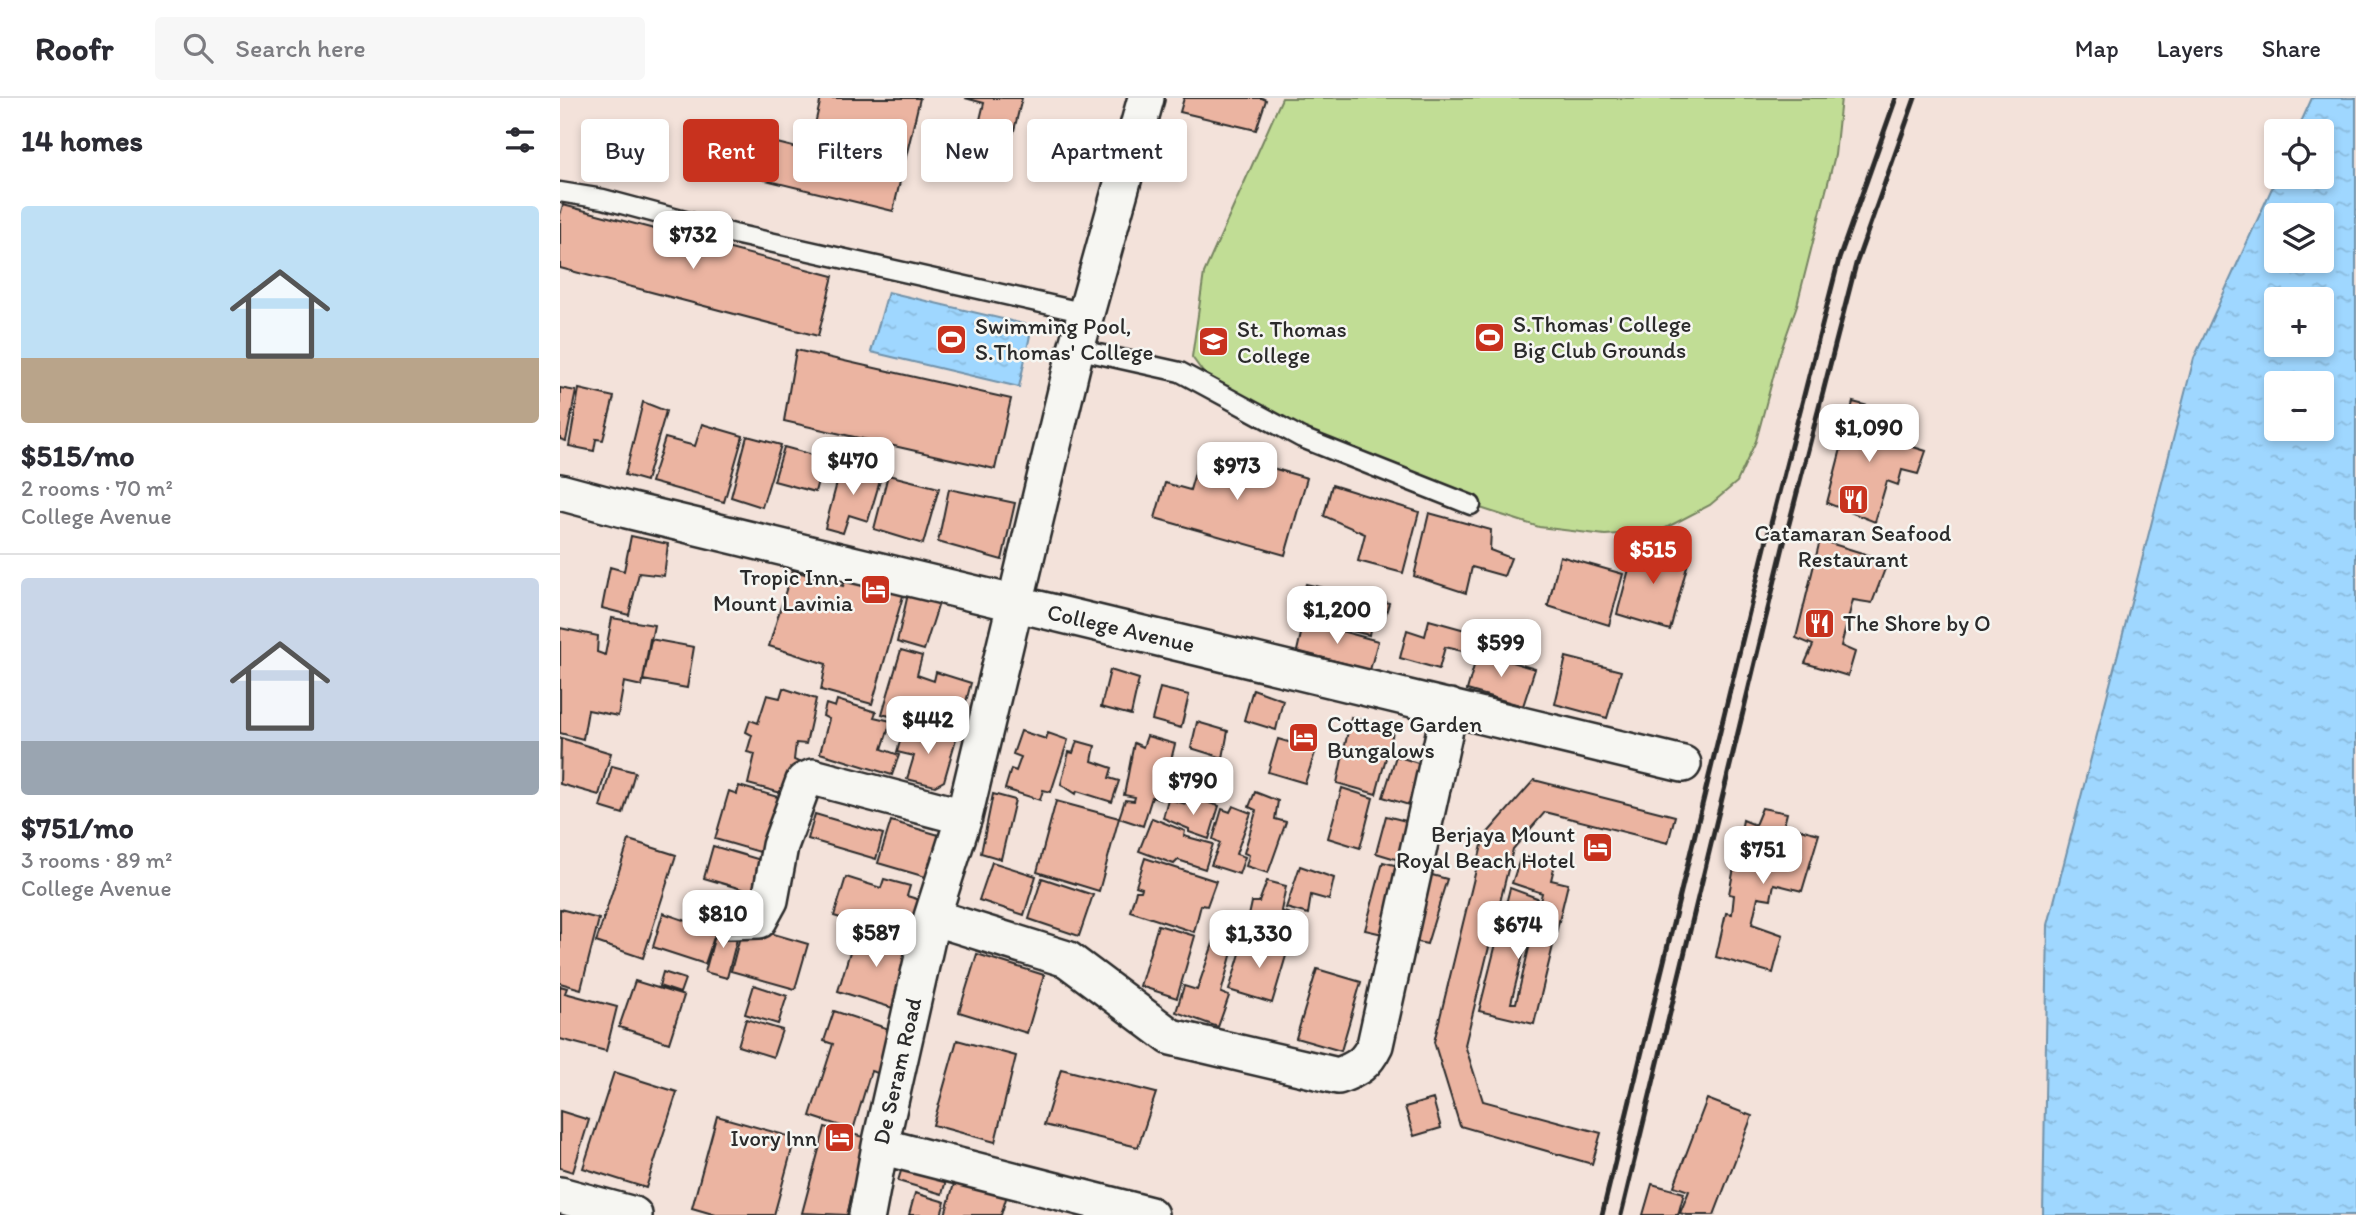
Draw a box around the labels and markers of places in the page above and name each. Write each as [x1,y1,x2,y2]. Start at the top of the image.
pin: $732 [652,212,734,271]
place label: S.Thomas' College Big Club Grounds [1513,310,1691,364]
place label: Swimming Pool, S.Thomas' College [975,312,1153,366]
place label: St. Thomas College [1237,315,1347,369]
sports icon: S.Thomas' College Big Club Grounds [1473,320,1507,354]
sports icon: Swimming Pool, S.Thomas' College [935,322,969,356]
school or university icon: St. Thomas College [1197,325,1231,359]
pin: $1,090 [1812,404,1926,464]
pin: $470 [812,438,894,497]
pin: $973 [1196,442,1278,502]
restaurant icon: Catamaran Seafood Restaurant [1836,482,1870,516]
place label: Catamaran Seafood Restaurant [1755,519,1952,573]
pin: $515 [1612,526,1694,586]
place label: Tropic Inn - Mount Lavinia [713,563,853,617]
hotel icon: Tropic Inn - Mount Lavinia [859,573,893,607]
pin: $1,200 [1280,587,1394,646]
restaurant icon: The Shore by O [1803,606,1837,640]
place label: The Shore by O [1843,609,1991,637]
pin: $599 [1460,620,1542,679]
pin: $442 [887,696,969,756]
place label: Cottage Garden Bungalows [1327,710,1482,764]
hotel icon: Cottage Garden Bungalows [1287,720,1321,754]
pin: $790 [1152,758,1234,817]
place label: Berjaya Mount Royal Beach Hotel [1396,820,1575,874]
pin: $751 [1722,826,1804,886]
hotel icon: Berjaya Mount Royal Beach Hotel [1581,830,1615,864]
pin: $810 [682,890,764,950]
pin: $674 [1477,902,1559,961]
pin: $587 [835,910,917,969]
pin: $1,330 [1202,910,1316,970]
hotel icon: Ivory Inn [823,1121,857,1155]
place label: Ivory Inn [730,1124,817,1152]

